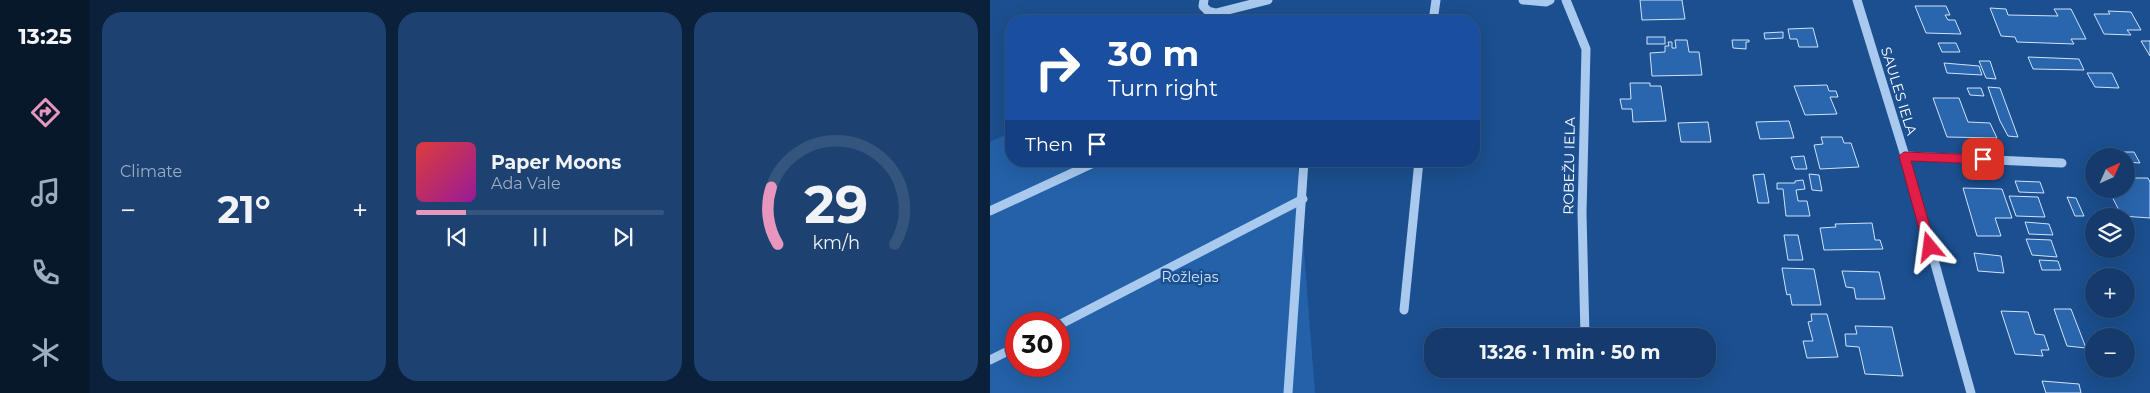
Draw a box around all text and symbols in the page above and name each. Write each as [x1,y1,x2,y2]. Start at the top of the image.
text: 13:25 [18,23,72,50]
text: 30 m [1108,32,1199,75]
icon: right [1025,35,1090,100]
street label: SAULES IELA [1877,45,1921,138]
text: Turn right [1108,75,1218,102]
icon: directions [28,95,63,130]
street label: ROBEŽU IELA [1559,116,1579,215]
icon: arrive [1083,130,1111,158]
text: Then [1025,133,1073,156]
pin [1962,138,2004,180]
icon: arrive [1969,145,1997,173]
north arrow [2085,148,2135,198]
map controls [2085,148,2135,378]
text: Paper Moons [491,151,621,174]
text: Climate [120,162,182,181]
text: 29 [804,173,868,236]
text: Ada Vale [491,174,561,193]
icon: music [28,175,63,210]
text: 21° [217,186,271,233]
text: − [120,193,136,227]
text: + [352,193,368,227]
button: layers [2085,208,2135,258]
position arrow [1903,220,1955,272]
icon: previous [443,223,471,251]
icon: pause [526,223,554,251]
icon: next [609,223,637,251]
text: km/h [812,232,860,253]
icon: phone [28,255,63,290]
park label: Rožlejas [1162,268,1219,286]
button: + [2085,268,2135,318]
speed limit sign: 30 [1005,312,1070,377]
button: − [2085,328,2135,378]
icon: climate [28,335,63,370]
text: 13:26 · 1 min · 50 m [1479,341,1661,364]

